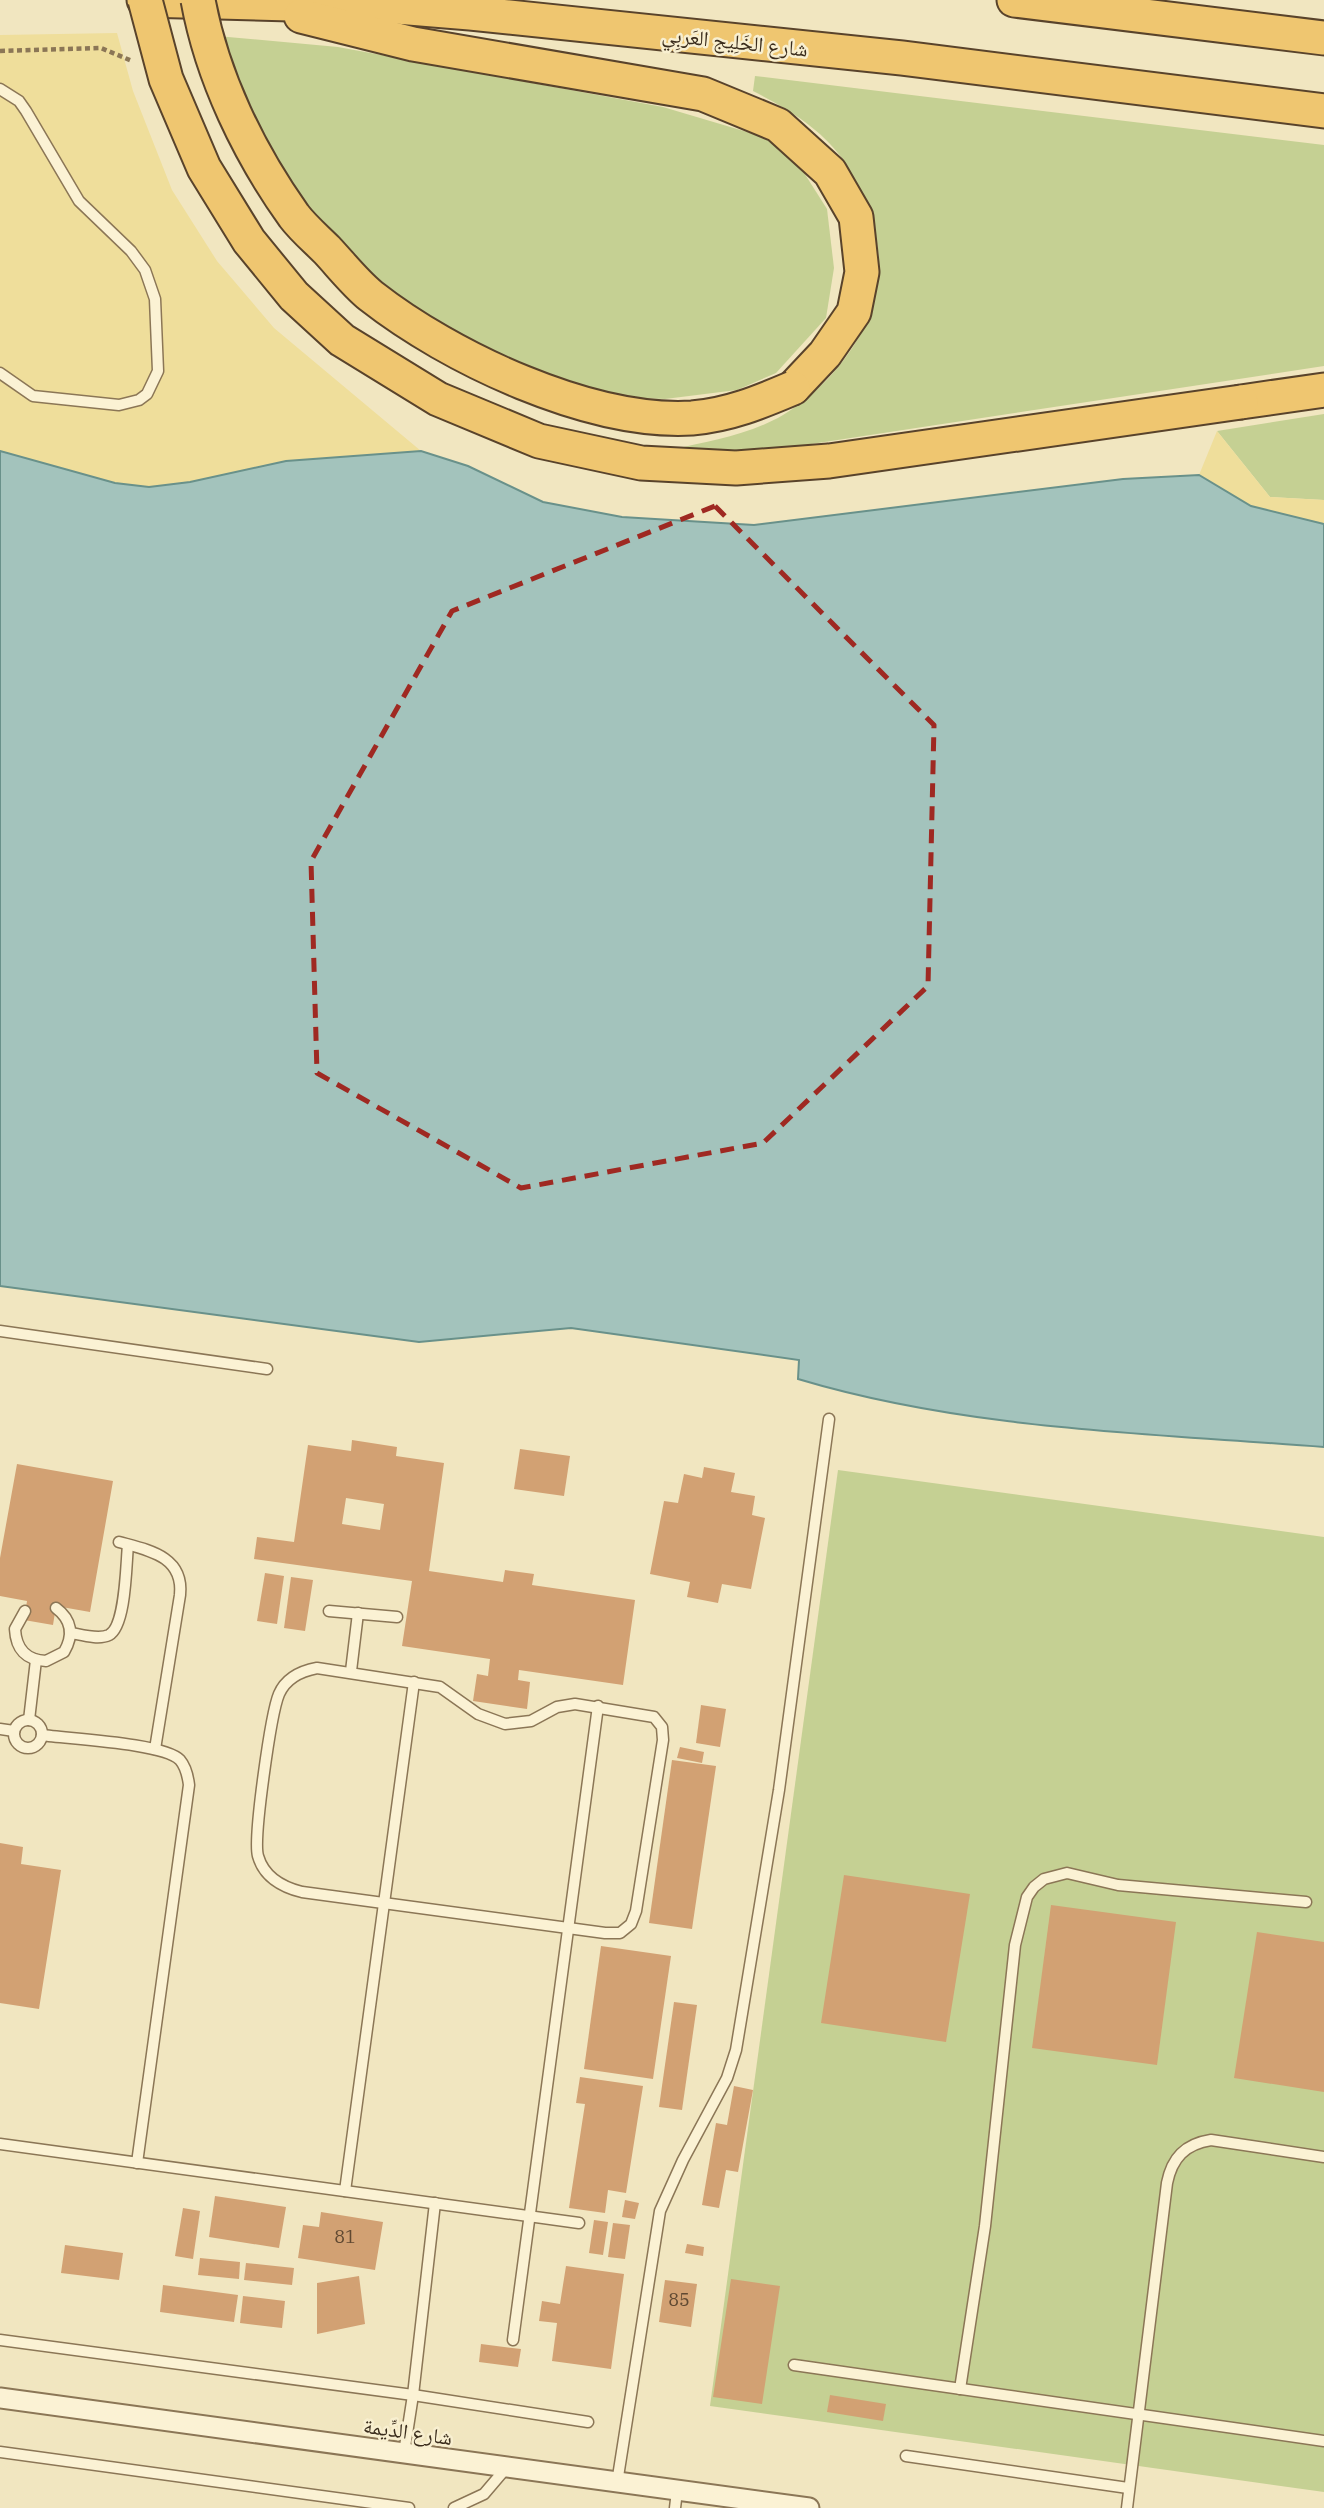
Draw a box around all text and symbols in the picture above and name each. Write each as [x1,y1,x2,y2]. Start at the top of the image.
street label: شارع الخَلِيج العَربِي [660,19,809,66]
house number: 81 [334,2225,356,2248]
house number: 85 [668,2288,690,2311]
street label: شارع الدِّيمة [362,2411,454,2451]

